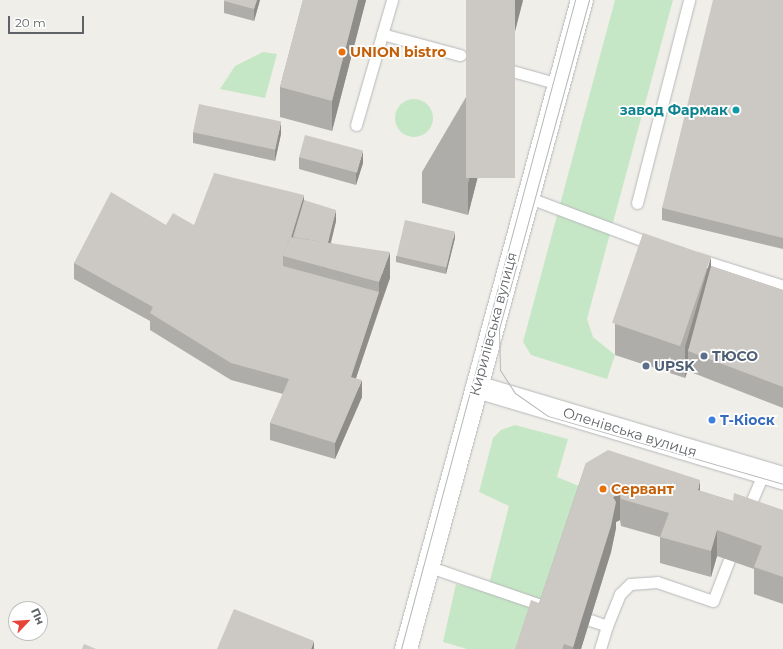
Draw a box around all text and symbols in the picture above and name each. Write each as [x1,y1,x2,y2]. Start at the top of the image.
scale bar [10,8,86,34]
text: 20 m [15,15,46,30]
place label: UNION bistro [350,44,447,60]
marker: UNION bistro [337,47,347,57]
place label: завод Фармак [620,102,728,118]
marker: завод Фармак [731,105,741,115]
street label: Кирилівська вулиця [466,250,520,398]
place label: ТЮСО [712,348,758,364]
marker: ТЮСО [699,351,709,361]
place label: UPSK [654,358,695,374]
marker: UPSK [641,361,651,371]
street label: Оленівська вулиця [561,404,699,460]
place label: Т-Кіоск [720,412,775,428]
marker: Т-Кіоск [707,415,717,425]
place label: Сервант [611,481,674,497]
marker: Сервант [598,484,608,494]
north arrow [8,601,48,641]
text: Пн [28,606,48,627]

